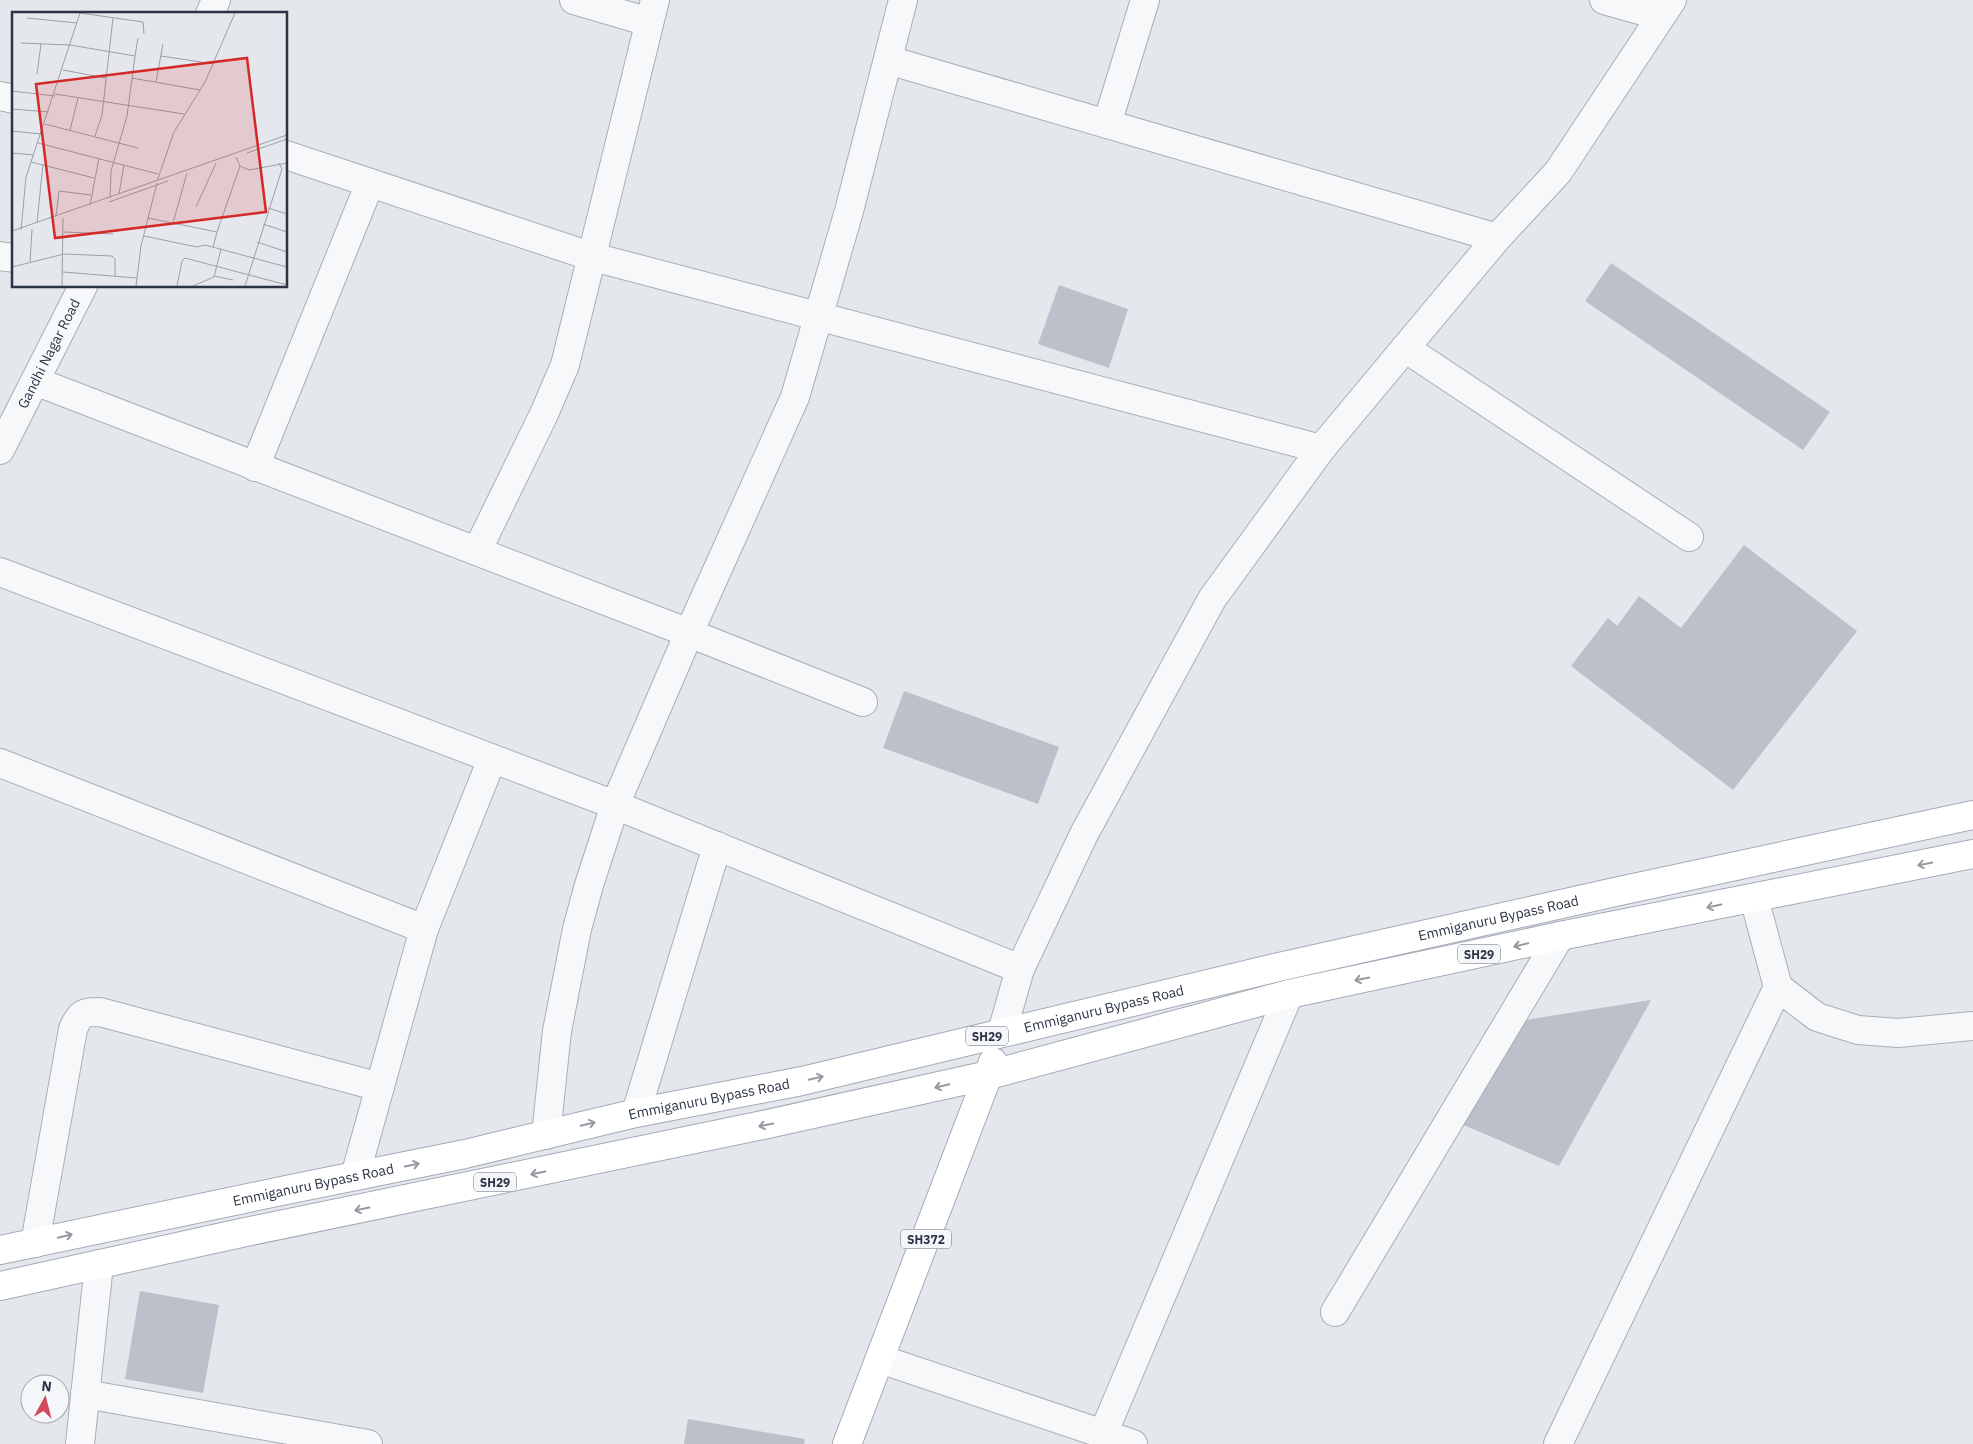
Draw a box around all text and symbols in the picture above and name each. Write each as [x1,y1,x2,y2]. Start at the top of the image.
inset map [12,12,288,288]
street label: Gandhi Nagar Road [13,296,84,412]
one-way arrow [1918,859,1934,869]
street label: Emmiganuru Bypass Road [1416,891,1580,945]
one-way arrow [1707,901,1723,911]
one-way arrow [1513,941,1529,950]
road number: SH29 [1458,944,1500,964]
one-way arrow [1354,975,1370,984]
street label: Emmiganuru Bypass Road [1022,981,1186,1037]
road number: SH29 [966,1026,1008,1046]
one-way arrow [807,1073,823,1082]
street label: Emmiganuru Bypass Road [626,1075,791,1124]
one-way arrow [934,1082,950,1091]
one-way arrow [579,1119,595,1129]
one-way arrow [758,1121,774,1130]
one-way arrow [404,1159,420,1169]
street label: Emmiganuru Bypass Road [231,1160,395,1210]
one-way arrow [531,1168,547,1178]
road number: SH29 [474,1172,516,1192]
one-way arrow [354,1204,370,1214]
road number: SH372 [901,1230,951,1248]
one-way arrow [56,1231,72,1240]
north arrow [20,1374,70,1424]
text: N [40,1377,53,1396]

